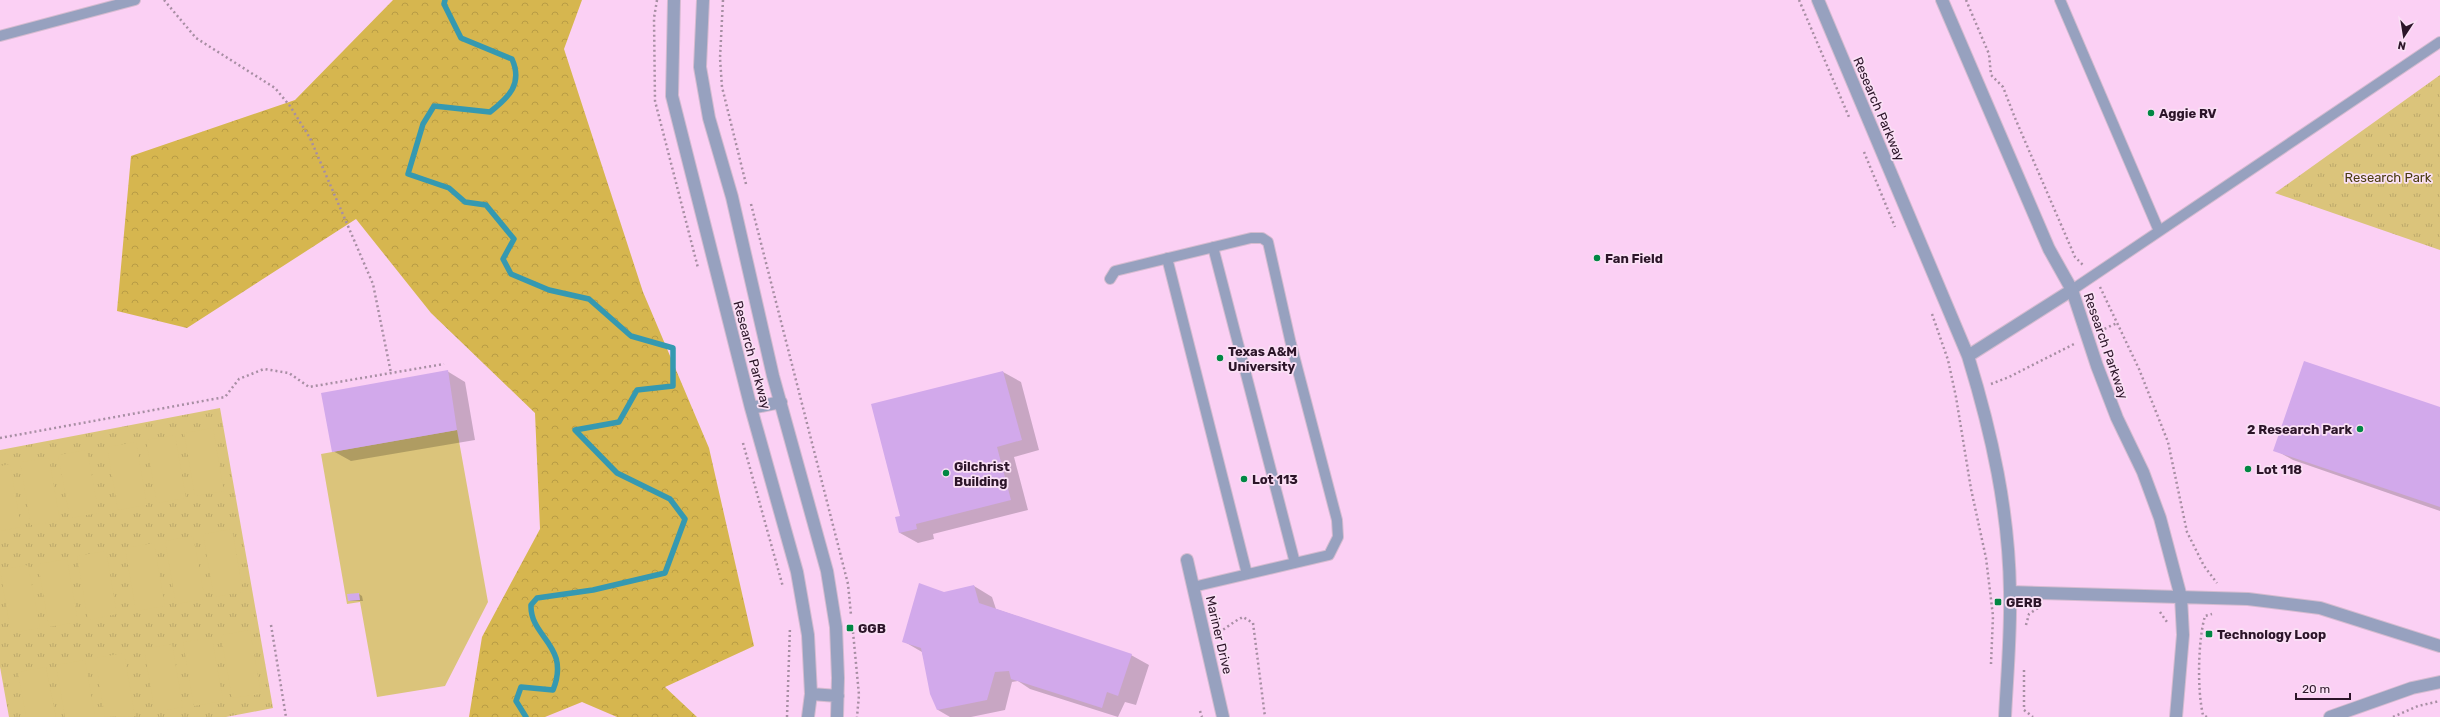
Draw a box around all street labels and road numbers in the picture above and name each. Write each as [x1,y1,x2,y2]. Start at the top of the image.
street label: Research Parkway [1850,55,1908,163]
street label: Research Parkway [2081,291,2131,401]
street label: Research Parkway [730,299,774,411]
street label: Mariner Drive [1203,594,1235,676]

